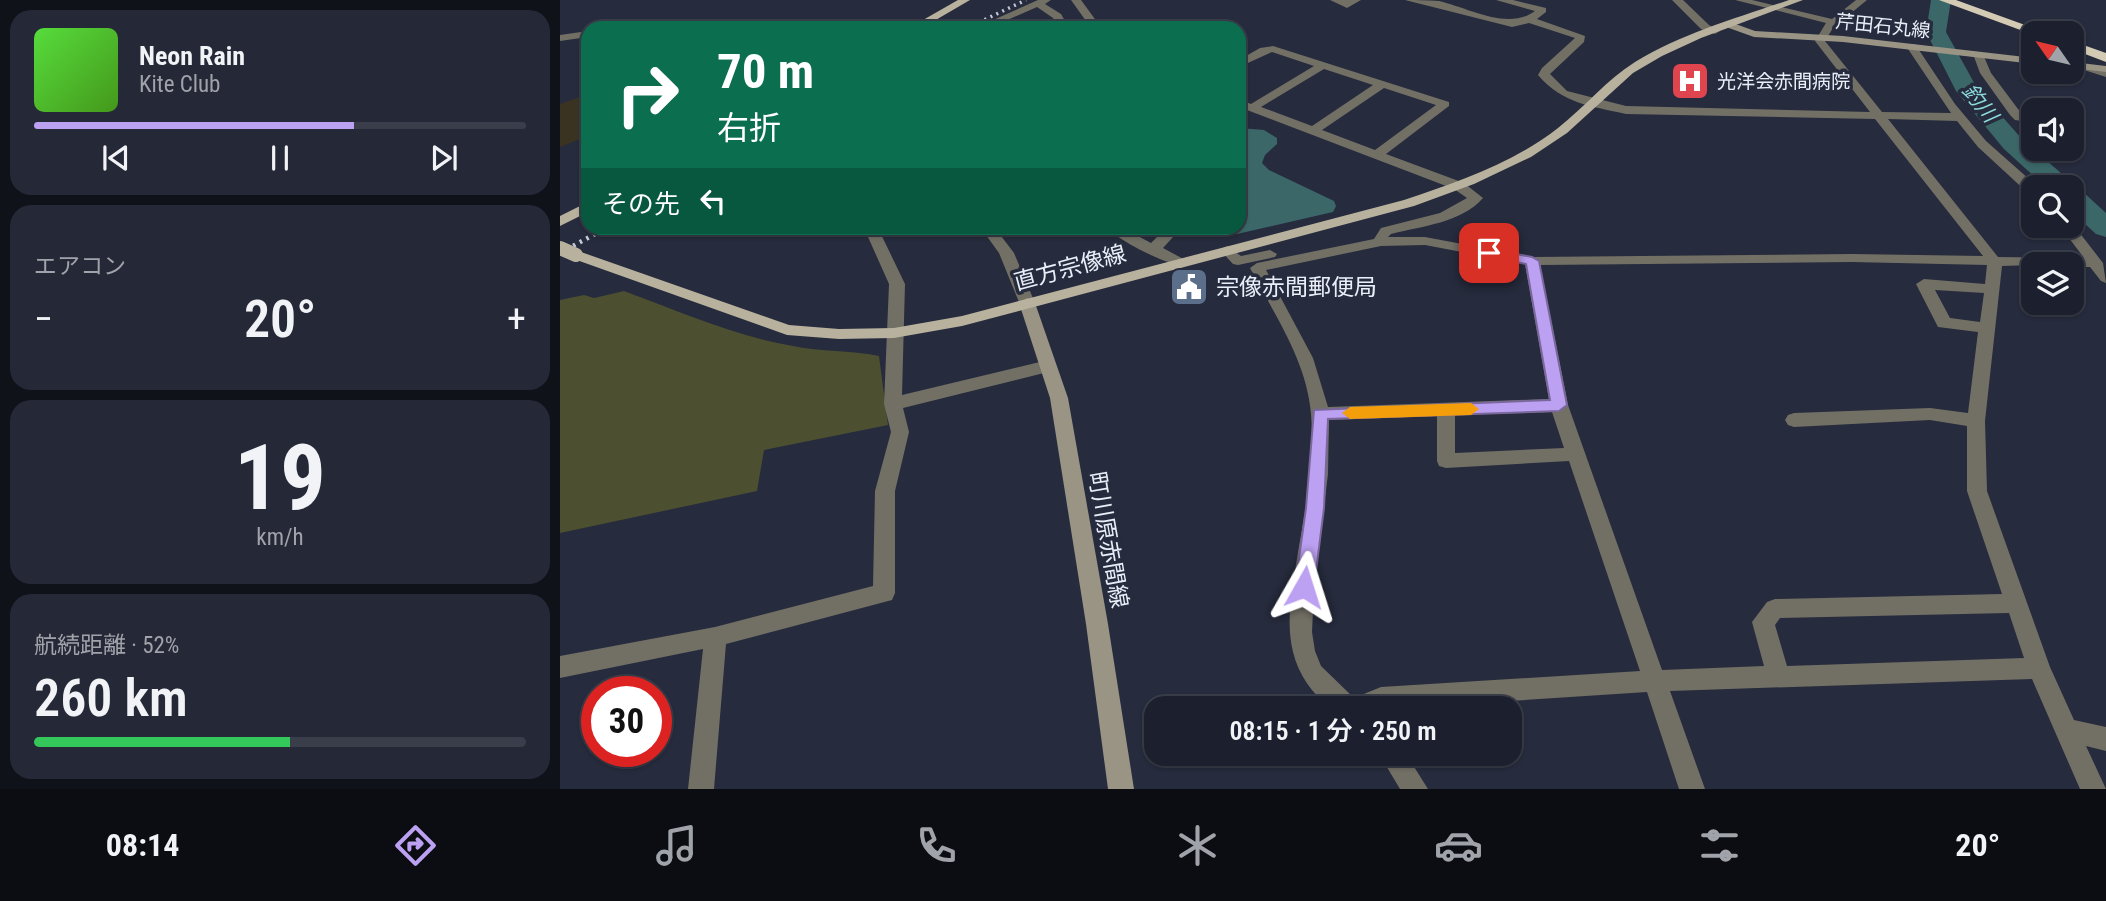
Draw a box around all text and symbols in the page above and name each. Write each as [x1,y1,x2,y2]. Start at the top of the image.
street label: 芹田石丸線 [1835,10,1931,42]
north arrow [2021,21,2084,84]
map controls [2021,21,2084,315]
text: Neon Rain [139,41,245,71]
text: 70 m [717,43,814,100]
icon: right [602,49,693,140]
hospital icon: 光洋会赤間病院 [1669,60,1711,102]
place label: 光洋会赤間病院 [1717,70,1850,93]
text: Kite Club [139,71,220,98]
water label: 釣川 [1958,79,2004,129]
button: sound [2021,98,2084,161]
text: 右折 [717,109,781,147]
icon: previous [97,139,135,177]
icon: pause [261,139,299,177]
icon: next [425,139,463,177]
button: search [2021,175,2084,238]
icon: left [694,182,732,220]
text: その先 [602,189,680,219]
pin [1459,223,1519,283]
icon: arrive [1470,234,1508,272]
street label: 直方宗像線 [1011,240,1129,296]
button: layers [2021,252,2084,315]
text: エアコン [34,253,126,280]
public building icon: 宗像赤間郵便局 [1168,266,1210,308]
place label: 宗像赤間郵便局 [1216,274,1377,301]
text: 20° [244,289,316,350]
text: − [34,297,53,341]
text: + [507,297,526,341]
text: 19 [234,425,326,531]
street label: 町川原赤間線 [1083,470,1133,610]
text: km/h [256,524,304,551]
position arrow [1267,550,1341,624]
text: 航続距離 · 52% [34,632,179,659]
text: 260 km [34,668,188,729]
speed limit sign: 30 [581,676,672,767]
text: 08:15 · 1 分 · 250 m [1229,716,1437,746]
icon: directions [391,821,440,870]
icon: music [652,821,701,870]
icon: phone [912,821,961,870]
icon: climate [1173,821,1222,870]
icon: car [1434,821,1483,870]
icon: filters [1695,821,1744,870]
text: 08:14 [106,826,179,864]
text: 20° [1955,826,2000,864]

